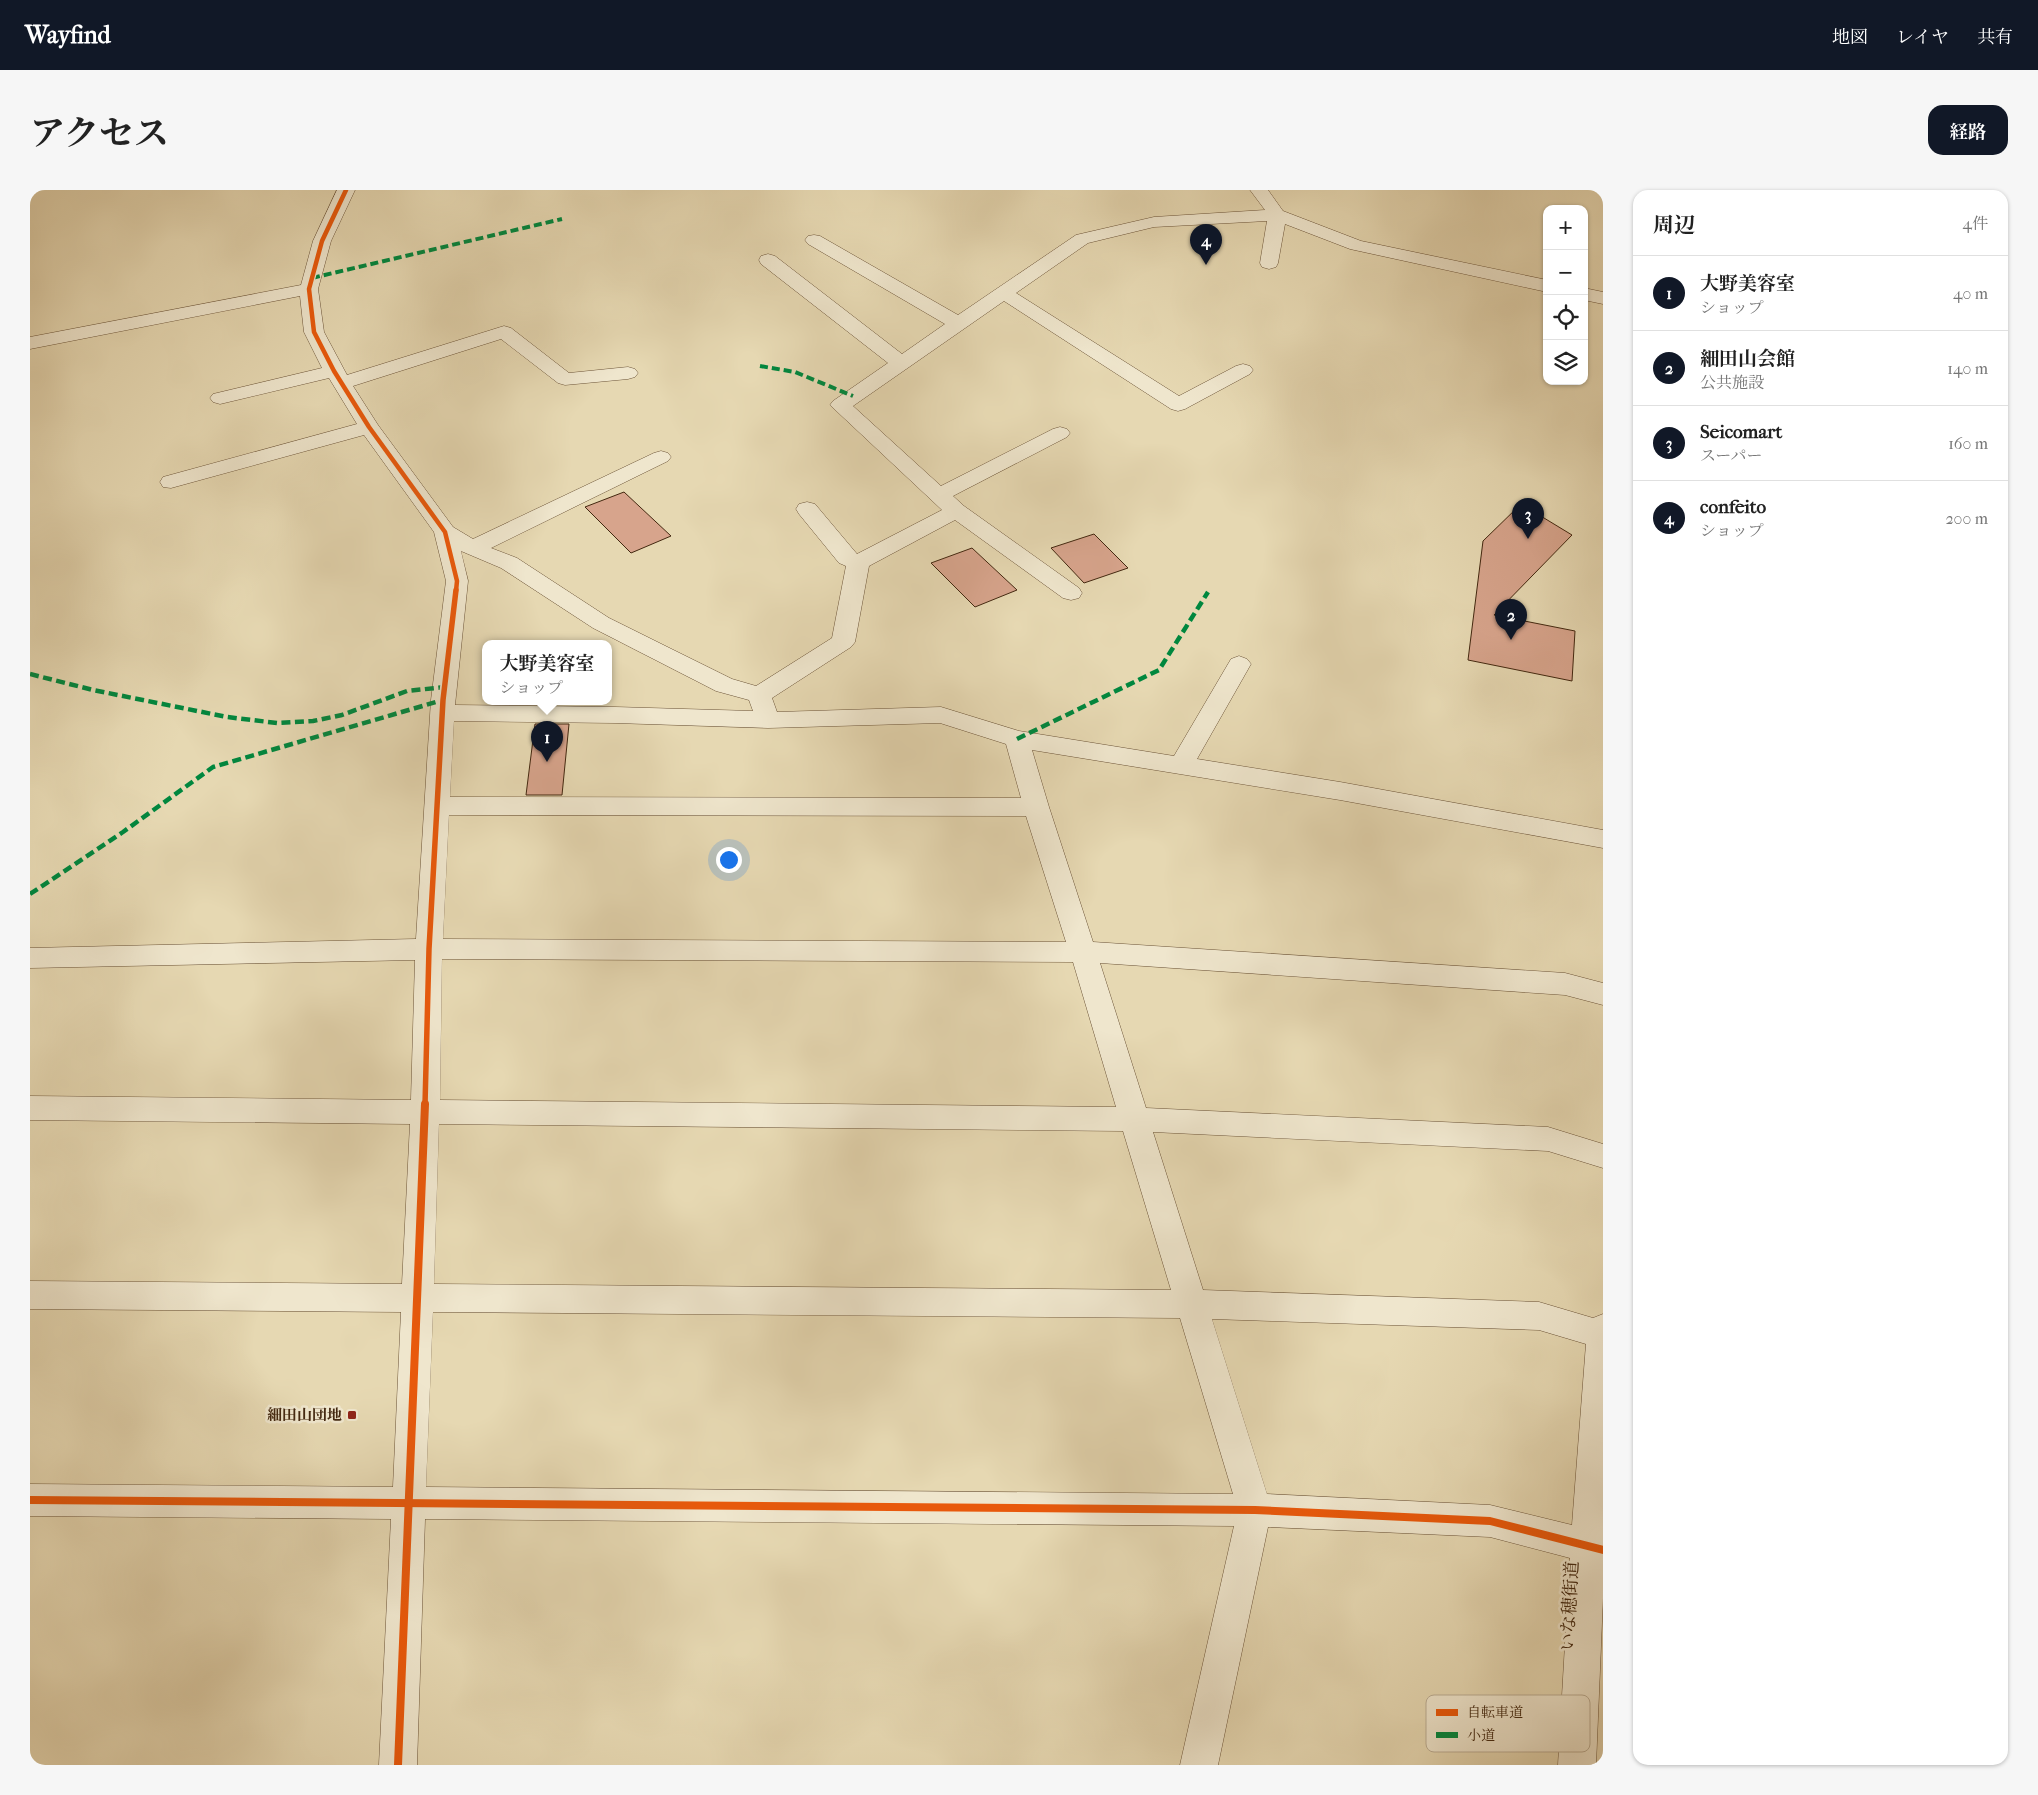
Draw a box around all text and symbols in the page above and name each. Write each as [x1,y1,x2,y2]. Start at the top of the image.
text: Wayfind [25,21,111,49]
text: 地図 [1832,27,1868,48]
text: レイヤ [1896,27,1949,48]
text: 共有 [1977,27,2013,48]
button: 経路 [1928,105,2008,155]
text: アクセス [30,113,169,154]
map controls [1543,205,1588,385]
button: + [1543,205,1588,250]
text: 周辺 [1653,213,1695,237]
text: 4件 [1963,214,1988,233]
pin: 4 [1190,224,1222,265]
button: − [1543,250,1588,295]
text: 大野美容室 [1700,273,1795,295]
text: 1 [1666,284,1672,303]
text: 40 m [1953,284,1988,303]
button: locate [1543,295,1588,340]
text: ショップ [1700,298,1764,317]
button: layers [1543,340,1588,385]
text: 細田山会館 [1700,348,1795,370]
text: 2 [1665,359,1673,378]
text: 140 m [1947,359,1988,378]
text: 公共施設 [1700,373,1764,392]
text: Seicomart [1700,421,1782,443]
text: 3 [1666,434,1672,453]
text: 160 m [1948,434,1988,453]
text: スーパー [1700,446,1762,465]
text: confeito [1700,496,1766,518]
pin: 3 [1512,498,1544,539]
text: 4 [1664,509,1674,528]
text: 200 m [1945,509,1988,528]
text: ショップ [1700,521,1764,540]
pin: 2 [1495,599,1527,640]
popup [482,640,612,705]
text: 大野美容室 [499,653,595,675]
text: ショップ [499,678,563,697]
pin: 1 [531,721,563,762]
your location [716,847,742,873]
place label: 細田山団地 [267,1406,342,1424]
marker: 細田山団地 [346,1409,358,1421]
street label: いな穂街道 [1557,1561,1583,1651]
legend [1426,1695,1590,1752]
text: 自転車道 [1467,1704,1523,1721]
text: 小道 [1467,1727,1495,1744]

